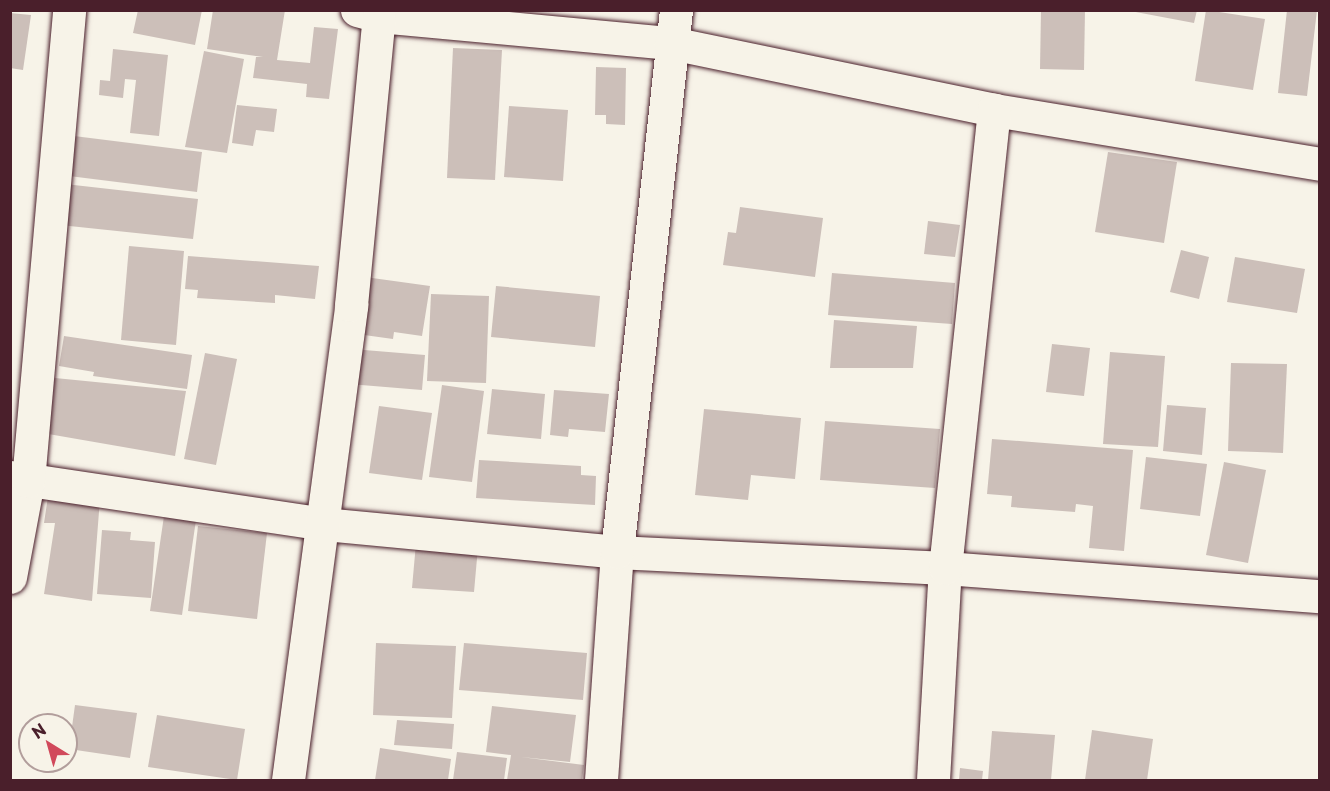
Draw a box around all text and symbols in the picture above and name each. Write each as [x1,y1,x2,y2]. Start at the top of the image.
north arrow [18,713,78,773]
text: N [26,717,51,744]

